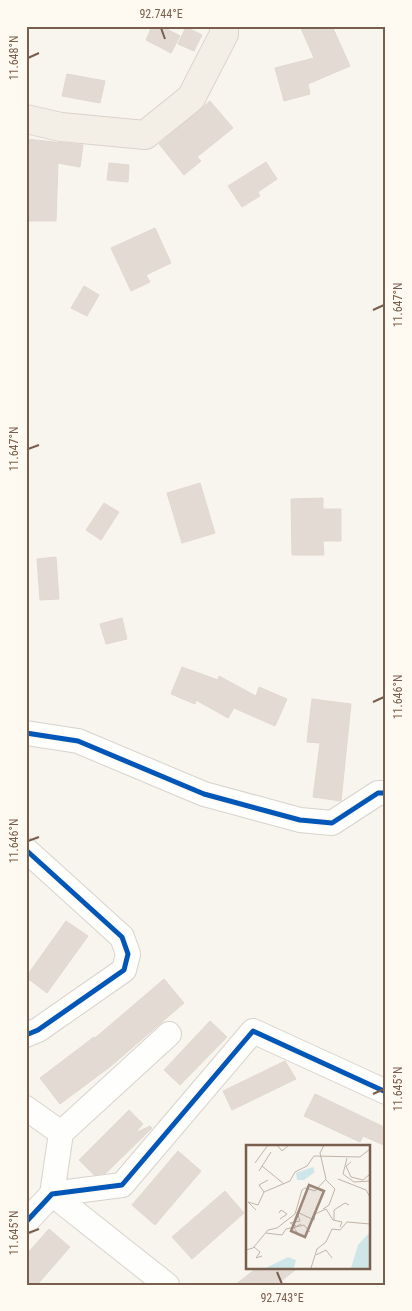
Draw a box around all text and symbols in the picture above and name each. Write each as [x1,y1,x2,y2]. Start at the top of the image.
text: 92.744°E [139,7,183,21]
text: 11.648°N [7,36,21,80]
text: 11.647°N [391,283,405,327]
text: 11.647°N [7,427,21,471]
text: 11.646°N [391,675,405,719]
text: 11.646°N [7,819,21,863]
text: 11.645°N [391,1067,405,1111]
inset map [246,1145,370,1268]
text: 11.645°N [7,1211,21,1255]
text: 92.743°E [260,1291,304,1305]

